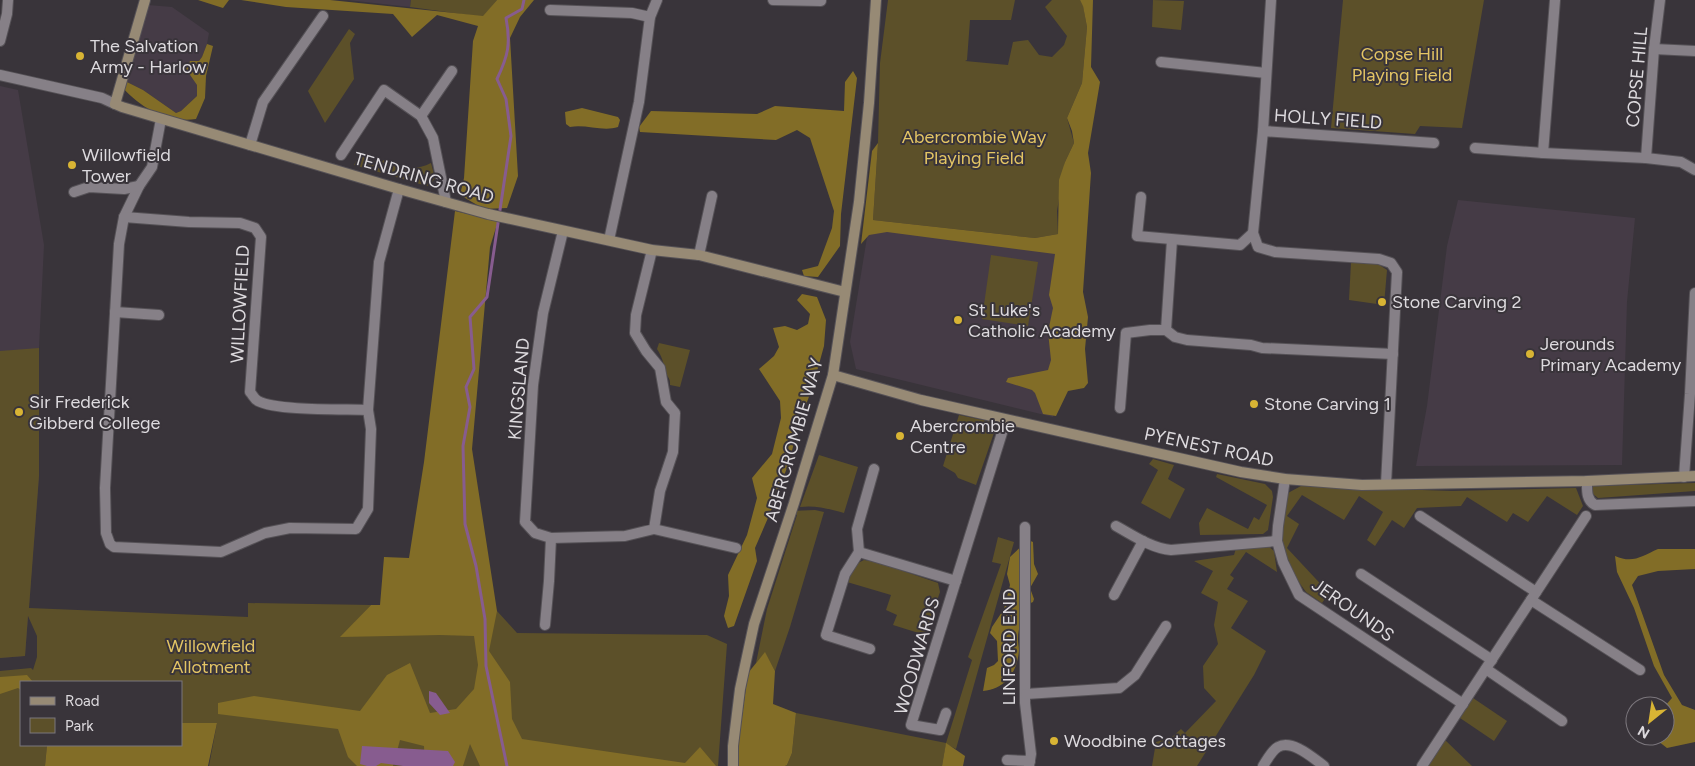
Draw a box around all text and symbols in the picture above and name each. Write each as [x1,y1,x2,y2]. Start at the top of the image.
street label: COPSE HILL [1622,25,1652,128]
place label: The Salvation Army - Harlow [90,35,206,78]
park label: Copse Hill Playing Field [1352,43,1452,86]
marker: The Salvation Army - Harlow [74,50,86,62]
street label: HOLLY FIELD [1273,104,1383,134]
park label: Abercrombie Way Playing Field [902,126,1047,169]
place label: Willowfield Tower [82,144,171,187]
street label: TENDRING ROAD [351,147,497,209]
marker: Willowfield Tower [66,159,78,171]
street label: WILLOWFIELD [226,244,254,364]
place label: Stone Carving 2 [1392,291,1521,313]
marker: Stone Carving 2 [1376,296,1388,308]
place label: St Luke's Catholic Academy [968,299,1116,342]
marker: St Luke's Catholic Academy [952,314,964,326]
place label: Jerounds Primary Academy [1540,333,1682,376]
street label: KINGSLAND [504,337,534,441]
marker: Jerounds Primary Academy [1524,348,1536,360]
street label: ABERCROMBIE WAY [760,356,828,524]
place label: Sir Frederick Gibberd College [29,391,161,434]
place label: Stone Carving 1 [1264,393,1391,415]
marker: Stone Carving 1 [1248,398,1260,410]
marker: Sir Frederick Gibberd College [13,406,25,418]
place label: Abercrombie Centre [910,415,1015,458]
street label: PYENEST ROAD [1142,423,1276,471]
marker: Abercrombie Centre [894,430,906,442]
street label: JEROUNDS [1308,574,1398,646]
street label: LINFORD END [998,589,1020,705]
street label: WOODWARDS [890,595,944,717]
park label: Willowfield Allotment [167,635,255,678]
legend [20,681,182,746]
text: Road [65,692,100,710]
north arrow [1625,696,1675,746]
text: Park [65,717,94,735]
text: N [1635,722,1653,742]
place label: Woodbine Cottages [1064,730,1226,752]
marker: Woodbine Cottages [1048,735,1060,747]

